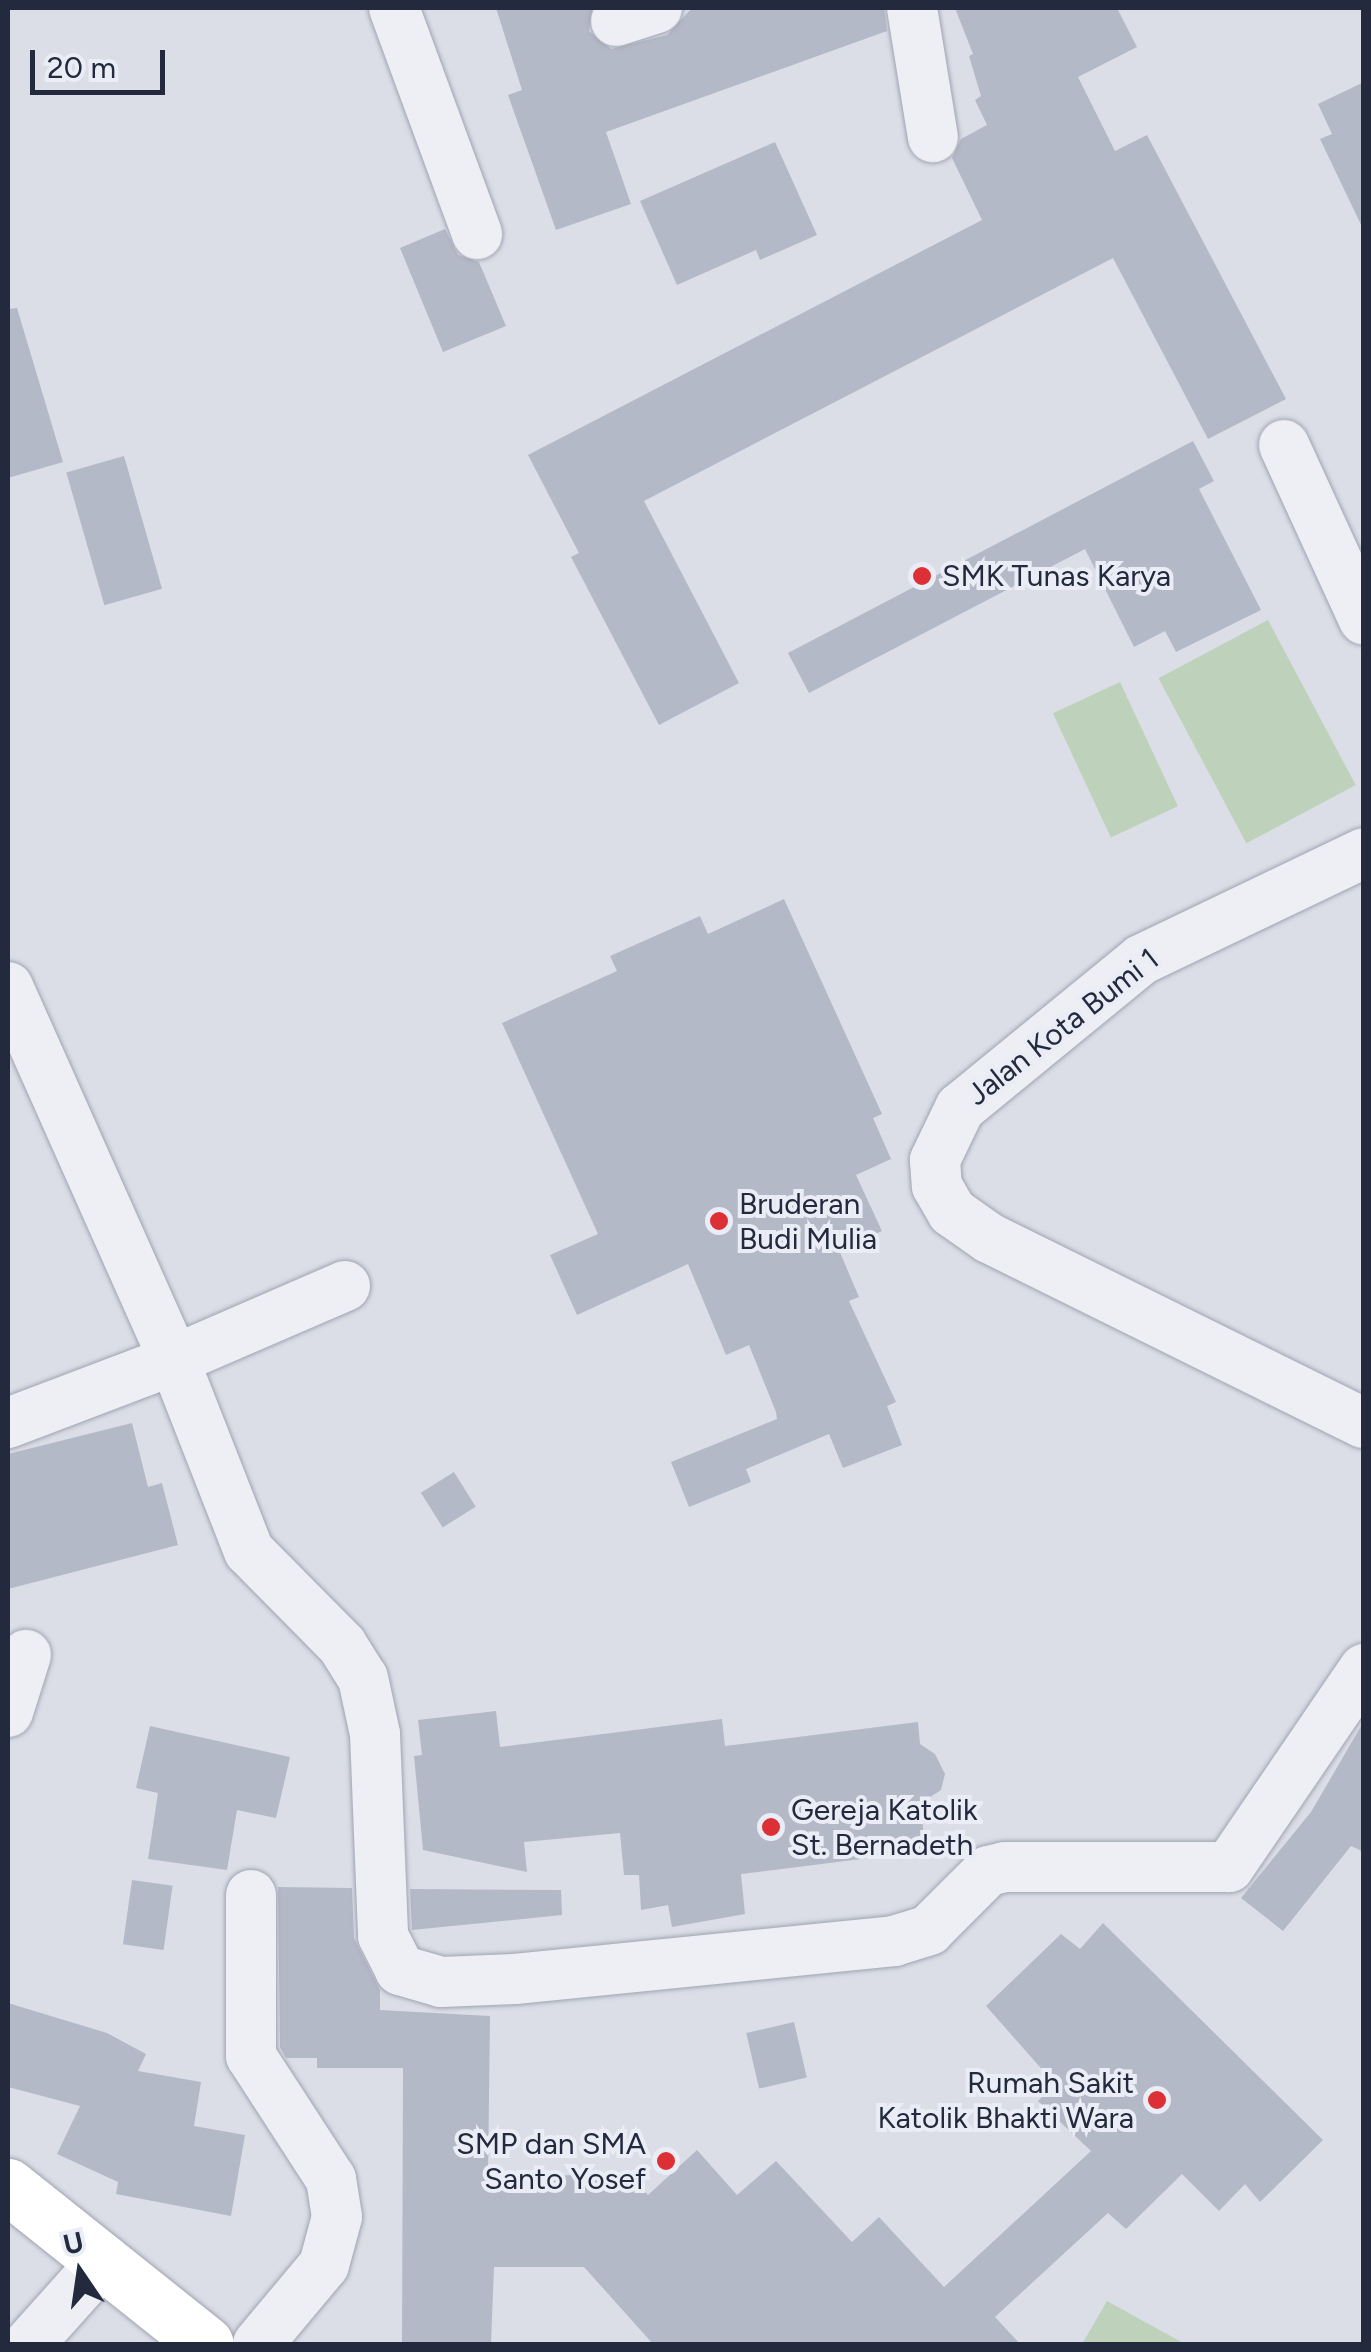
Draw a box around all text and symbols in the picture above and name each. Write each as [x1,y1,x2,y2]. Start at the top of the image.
scale bar [35,30,170,92]
text: 20 m [47,49,116,86]
place label: SMK Tunas Karya [942,558,1171,594]
marker: SMK Tunas Karya [911,565,933,587]
street label: Jalan Kota Bumi 1 [960,941,1166,1113]
place label: Bruderan Budi Mulia [739,1186,877,1256]
marker: Bruderan Budi Mulia [708,1210,730,1232]
place label: Gereja Katolik St. Bernadeth [791,1792,978,1862]
marker: Gereja Katolik St. Bernadeth [760,1816,782,1838]
place label: Rumah Sakit Katolik Bhakti Wara [878,2065,1134,2136]
marker: Rumah Sakit Katolik Bhakti Wara [1144,2087,1170,2113]
place label: SMP dan SMA Santo Yosef [456,2126,646,2196]
marker: SMP dan SMA Santo Yosef [655,2150,677,2172]
north arrow [30,2222,130,2322]
text: U [60,2224,87,2262]

